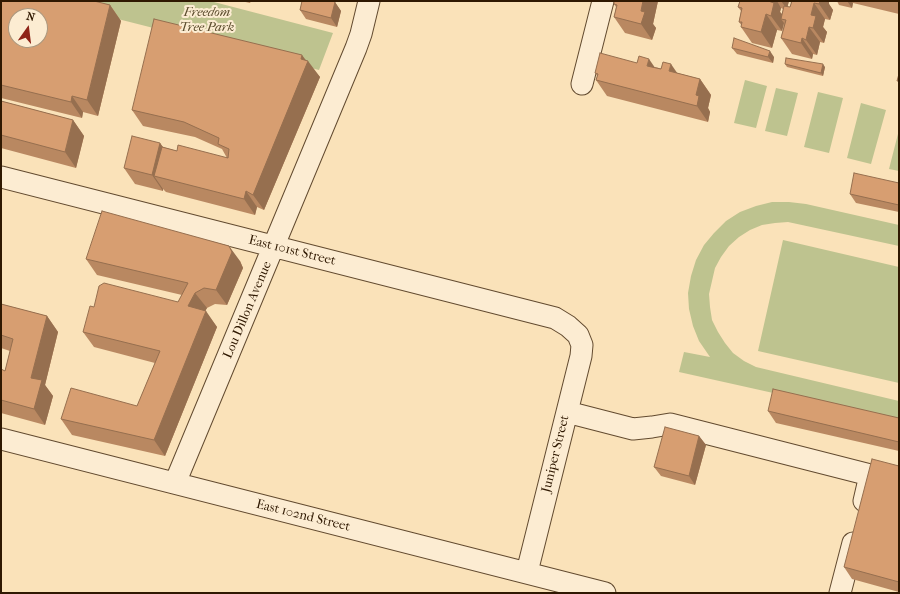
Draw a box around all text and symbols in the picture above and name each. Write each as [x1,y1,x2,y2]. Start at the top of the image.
park label: Freedom Tree Park [180,5,234,36]
north arrow [8,8,48,48]
text: N [25,10,36,24]
street label: East 101st Street [247,233,337,269]
street label: Lou Dillon Avenue [220,259,276,361]
street label: Juniper Street [539,414,573,494]
street label: East 102nd Street [254,497,352,535]

